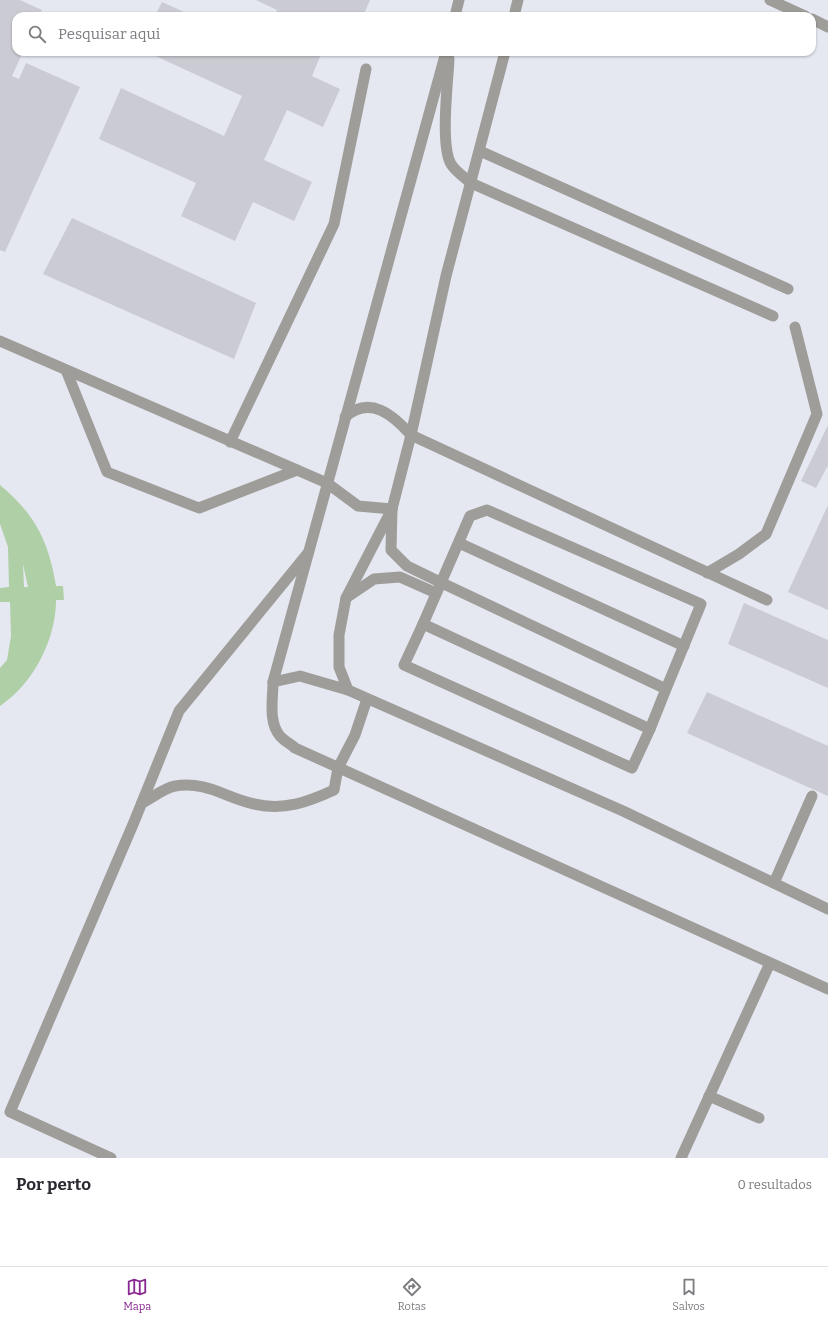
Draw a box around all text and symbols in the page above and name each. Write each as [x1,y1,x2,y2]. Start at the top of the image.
search box [12,12,816,56]
icon: search [26,23,48,45]
text: Pesquisar aqui [58,25,160,43]
text: Por perto [16,1174,91,1195]
text: 0 resultados [737,1177,812,1192]
tab: Mapa [123,1276,151,1313]
tab: Rotas [398,1276,426,1313]
tab: Salvos [672,1276,705,1313]

